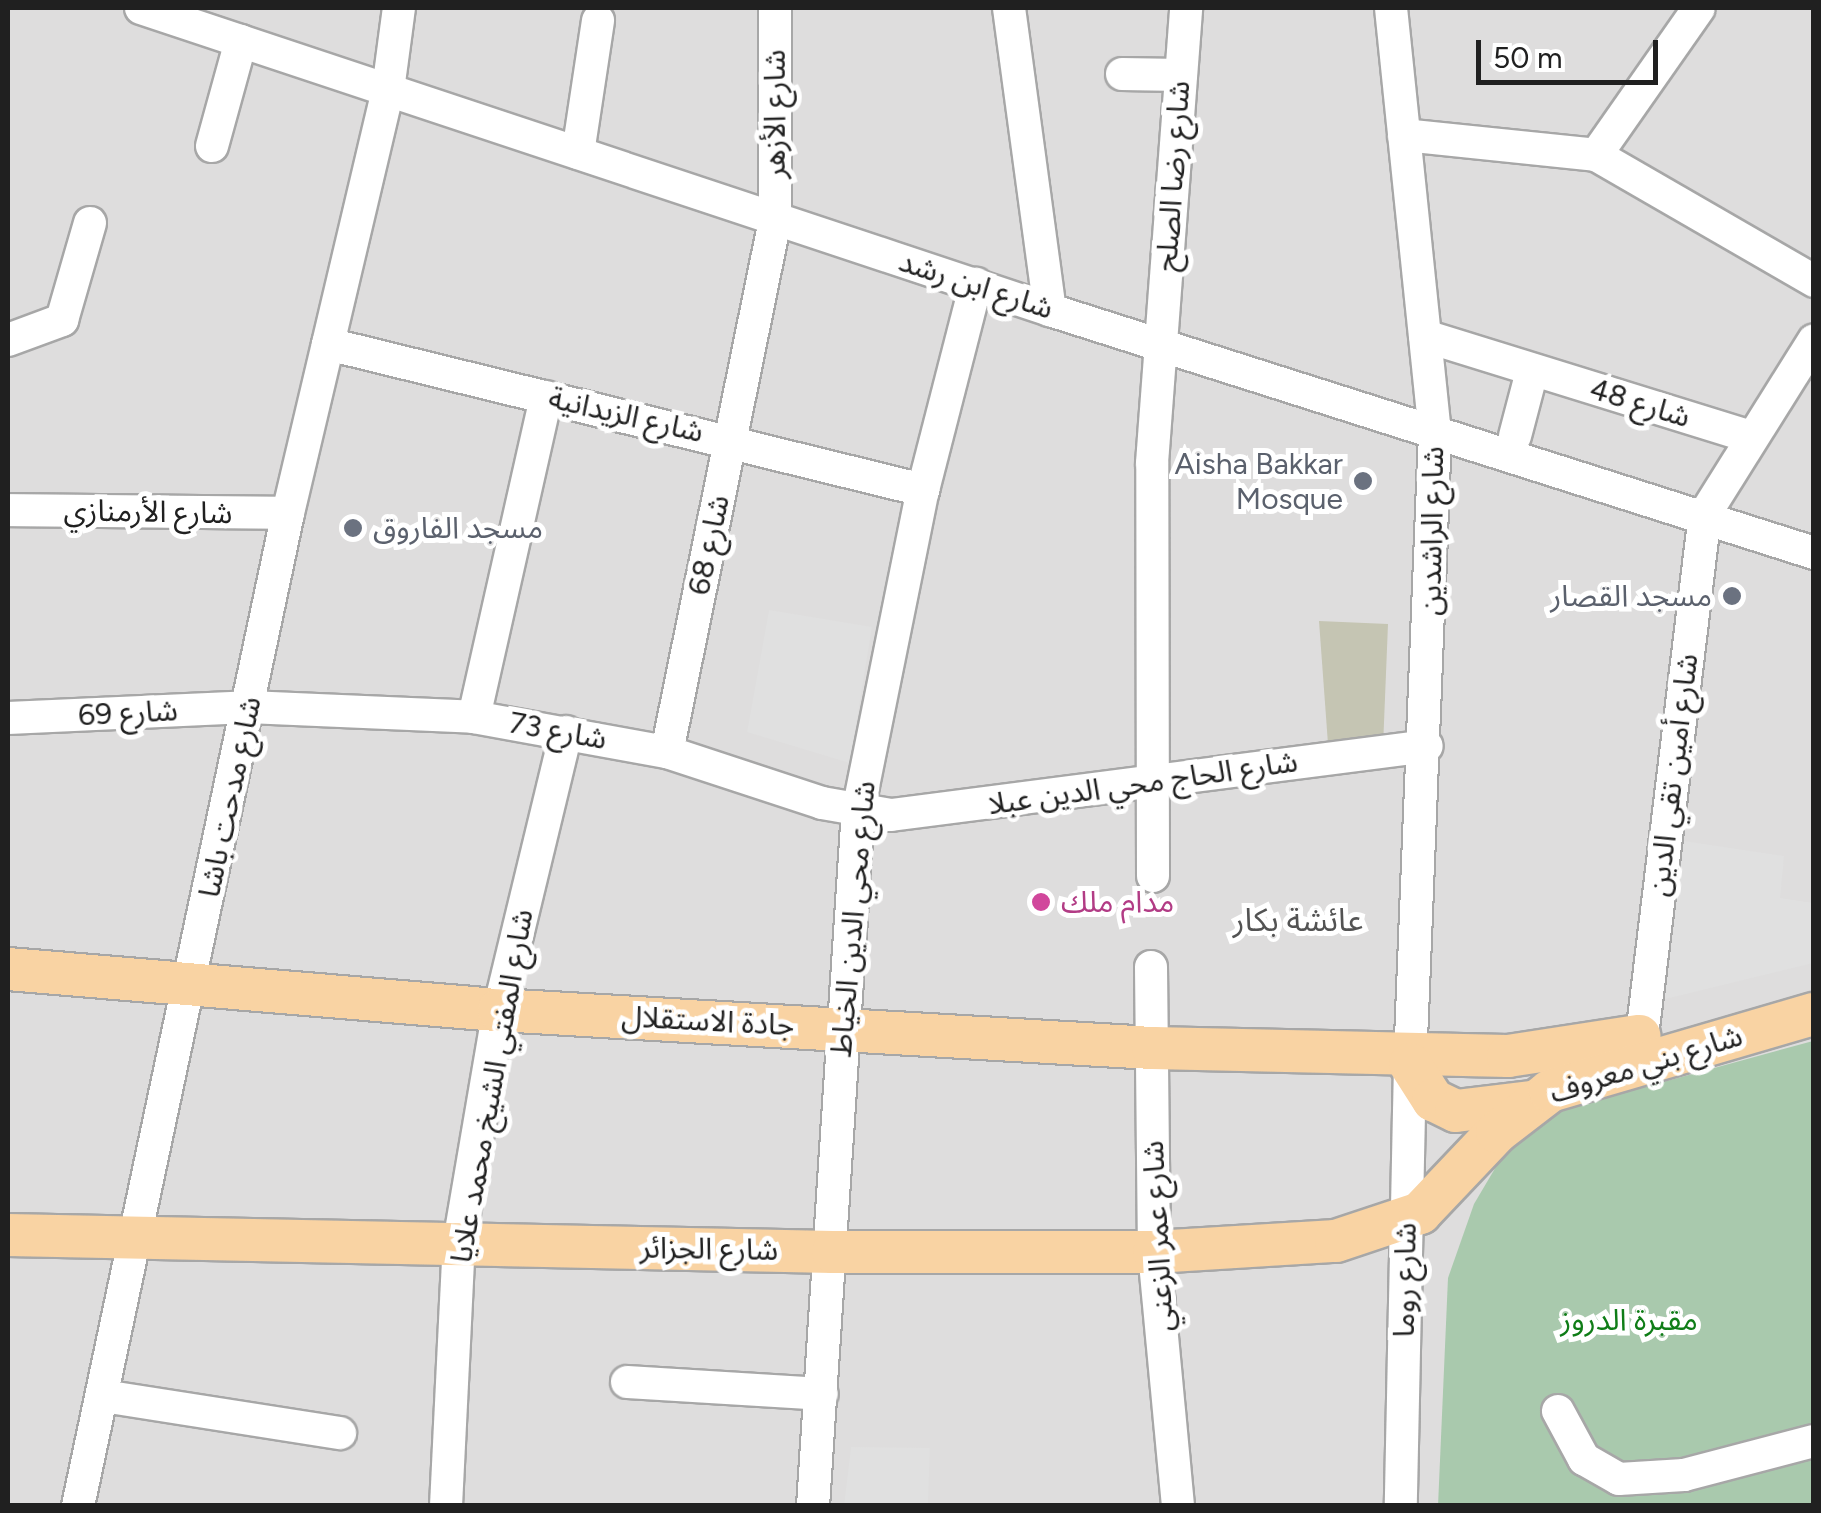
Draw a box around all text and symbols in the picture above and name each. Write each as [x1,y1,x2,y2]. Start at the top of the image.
scale bar [1481,20,1664,82]
text: 50 m [1493,39,1562,76]
street label: شارع الأزهر [757,49,793,179]
street label: شارع رضا الصلح [1148,79,1198,273]
street label: شارع ابن رشد [894,243,1058,327]
street label: شارع 48 [1586,371,1694,435]
street label: شارع الزيدانية [545,380,707,450]
place label: Aisha Bakkar Mosque [1174,446,1343,516]
street label: شارع الراشدين [1413,446,1451,616]
marker: Aisha Bakkar Mosque [1352,470,1374,492]
street label: شارع 68 [681,492,737,598]
street label: شارع الأرمنازي [63,493,233,531]
place label: مسجد الفاروق [373,510,543,546]
marker: مسجد الفاروق [342,517,364,539]
place label: مسجد القصار [1550,578,1712,614]
marker: مسجد القصار [1721,585,1743,607]
street label: شارع أمين تقي الدين [1640,652,1706,898]
street label: شارع 69 [77,692,179,734]
street label: شارع مدحت باشا [191,693,269,901]
street label: شارع 73 [506,705,610,757]
street label: شارع الحاج محي الدين عبلا [986,743,1300,823]
street label: شارع محي الدين الخياط [823,779,883,1059]
place label: مدام ملك [1061,884,1174,920]
marker: مدام ملك [1030,891,1052,913]
district label: عائشة بكار [1233,901,1363,939]
street label: شارع المفتي الشيخ محمد علايا [443,906,541,1266]
street label: جادة الاستقلال [621,998,795,1044]
street label: شارع بني معروف [1545,1018,1747,1110]
street label: شارع عمر الزعني [1135,1140,1181,1332]
street label: شارع روما [1386,1222,1424,1338]
street label: شارع الجزائر [640,1230,778,1268]
park label: مقبرة الدروز [1560,1302,1698,1338]

